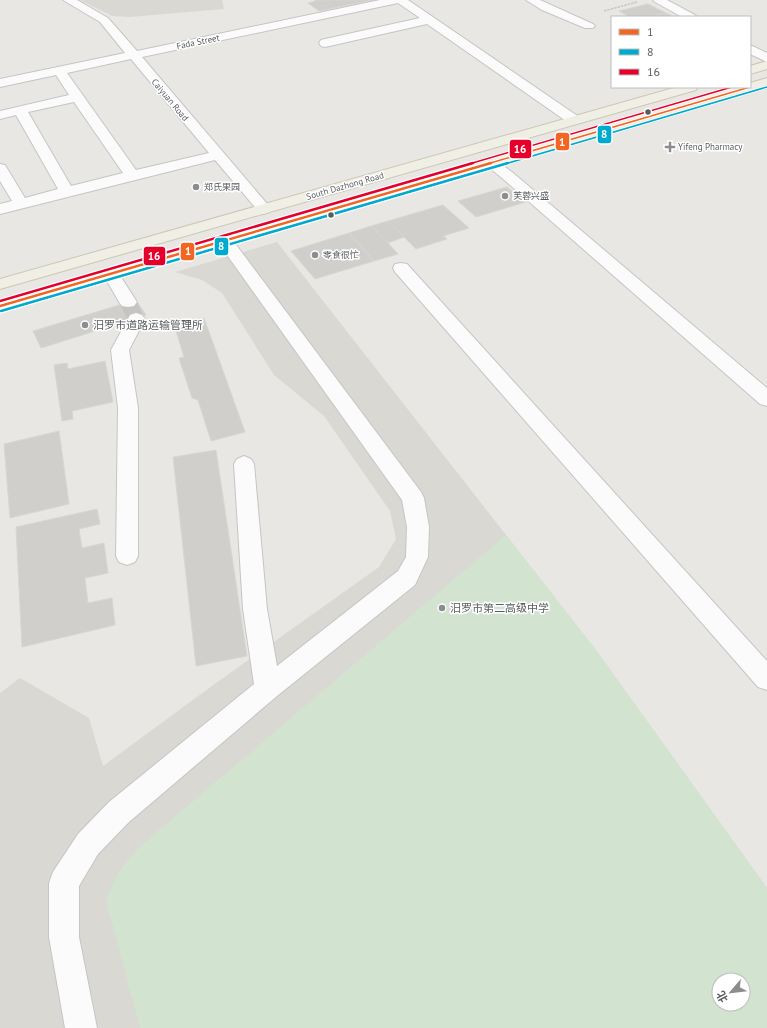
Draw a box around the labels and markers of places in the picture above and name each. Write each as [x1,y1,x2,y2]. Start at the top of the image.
unlabelled marker [643,107,653,117]
place label: Yifeng Pharmacy [678,141,743,152]
marker: Yifeng Pharmacy [665,142,675,152]
place label: 郑氏果园 [204,181,240,192]
marker: 郑氏果园 [191,182,201,192]
place label: 芙蓉兴盛 [513,190,549,201]
marker: 芙蓉兴盛 [500,191,510,201]
unlabelled marker [326,210,336,220]
place label: 零食很忙 [323,249,359,260]
marker: 零食很忙 [310,250,320,260]
place label: 汨罗市道路运输管理所 [93,318,203,332]
marker: 汨罗市道路运输管理所 [80,320,90,330]
place label: 汨罗市第二高级中学 [450,601,549,615]
marker: 汨罗市第二高级中学 [437,603,447,613]

